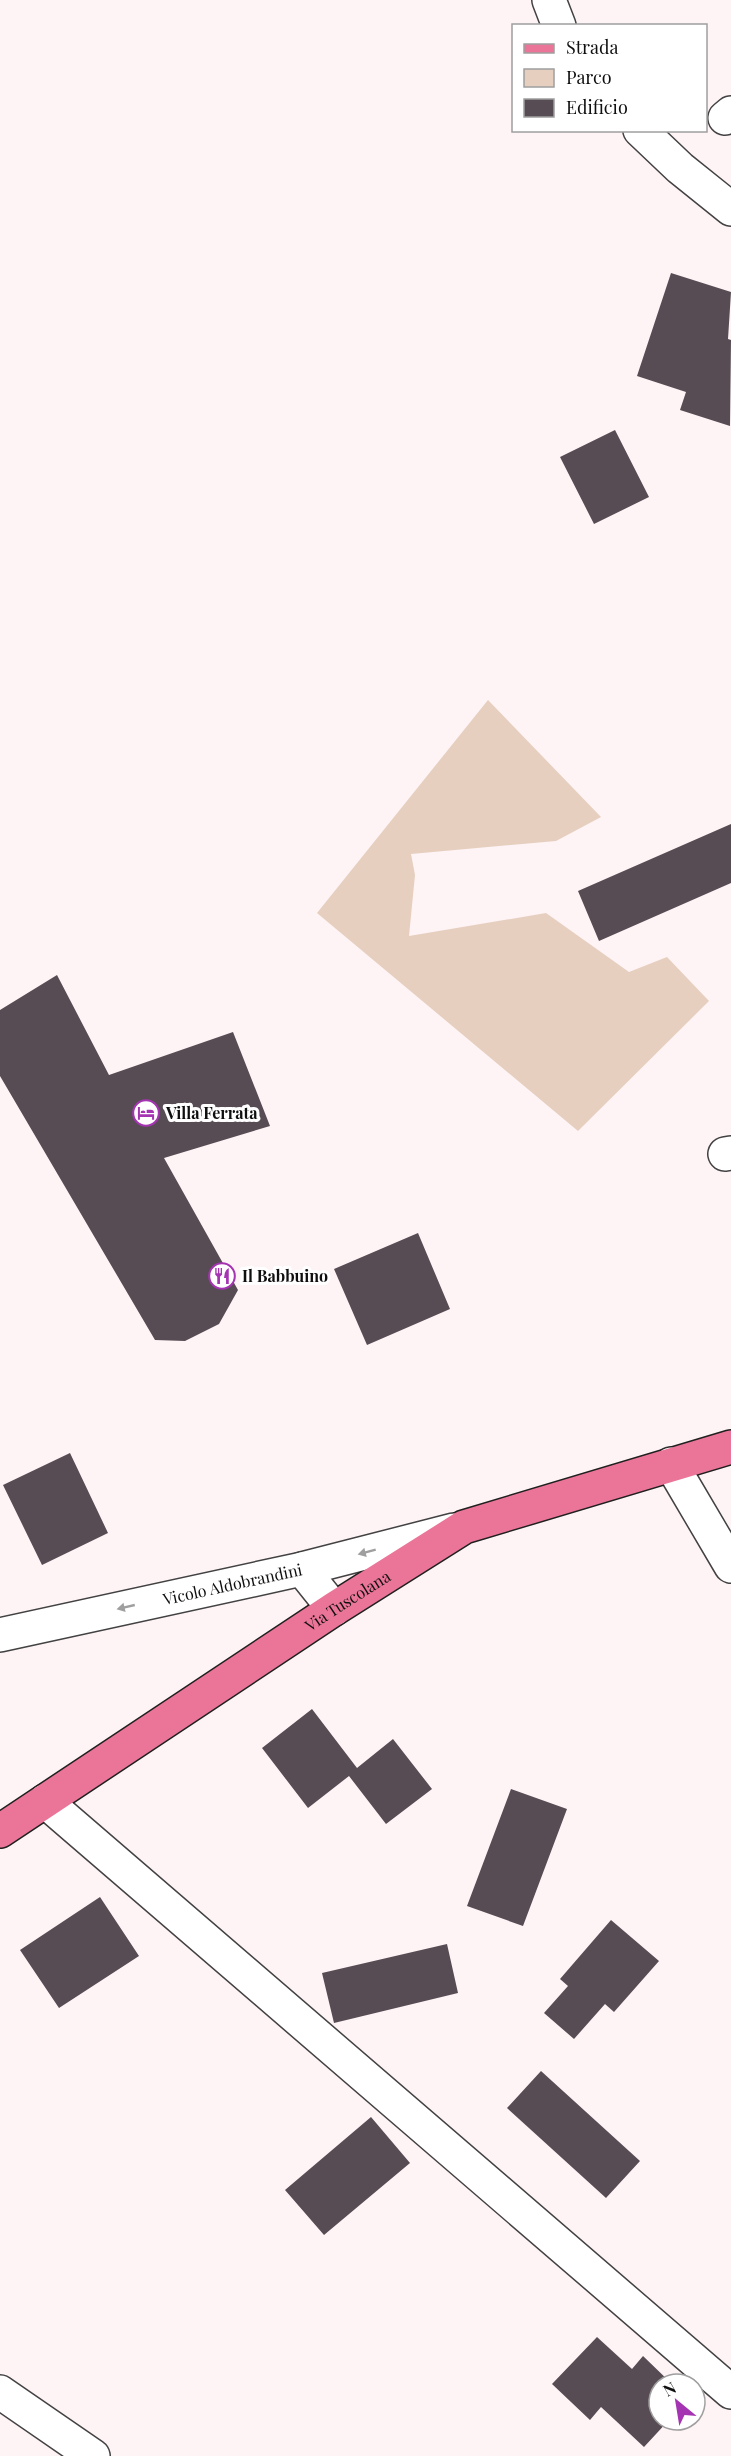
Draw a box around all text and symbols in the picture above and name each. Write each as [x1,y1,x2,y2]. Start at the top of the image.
legend [512,24,707,132]
text: Strada [566,35,619,59]
text: Parco [566,65,612,89]
text: Edificio [566,95,628,119]
hotel icon: Villa Ferrata [131,1098,161,1128]
place label: Villa Ferrata [165,1102,258,1123]
restaurant icon: Il Babbuino [207,1261,237,1291]
place label: Il Babbuino [242,1265,328,1286]
one-way arrow [358,1548,376,1558]
street label: Vicolo Aldobrandini [160,1558,304,1609]
street label: Via Tuscolana [300,1565,394,1636]
one-way arrow [116,1603,135,1612]
north arrow [647,2372,707,2432]
text: N [659,2376,680,2401]

